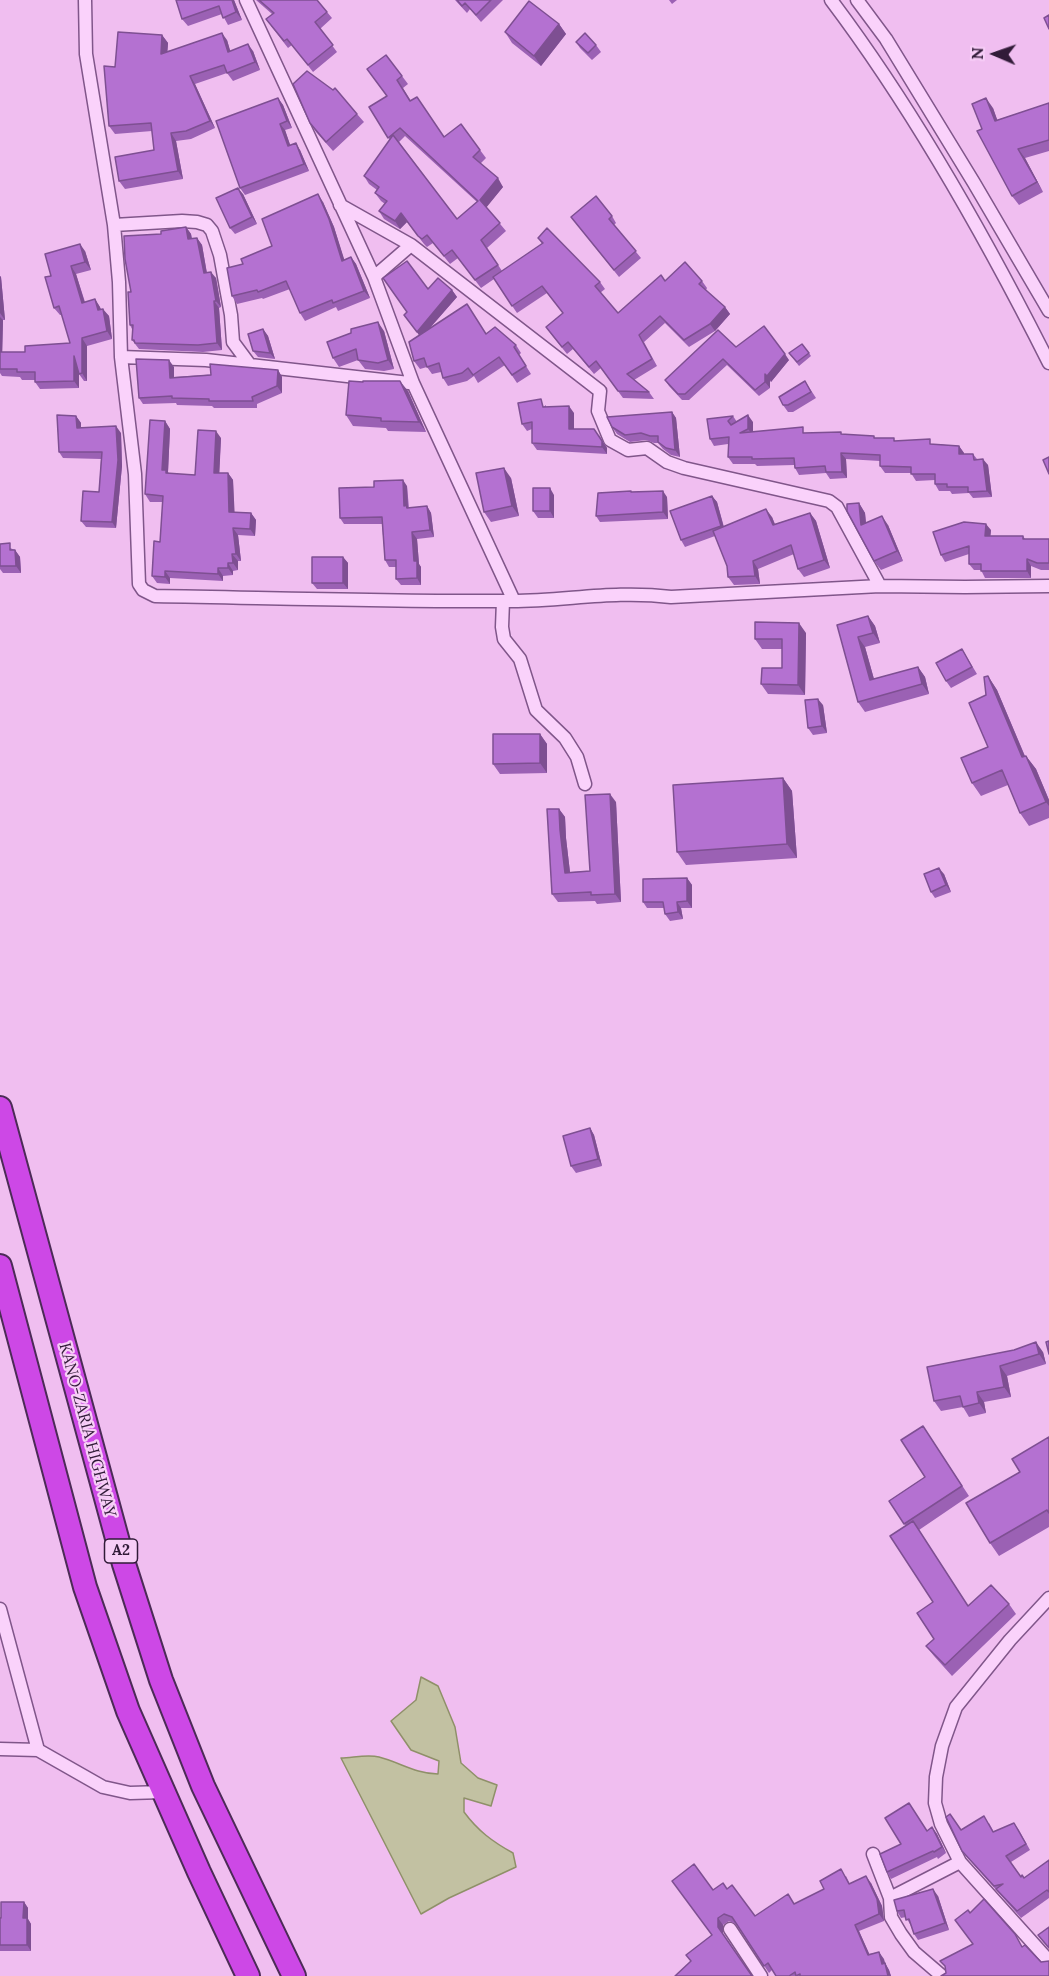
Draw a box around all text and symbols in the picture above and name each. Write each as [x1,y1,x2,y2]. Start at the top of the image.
north arrow [965,24,1025,84]
text: N [967,47,987,60]
street label: KANO-ZARIA HIGHWAY [54,1341,120,1519]
road number: A2 [104,1539,138,1563]

